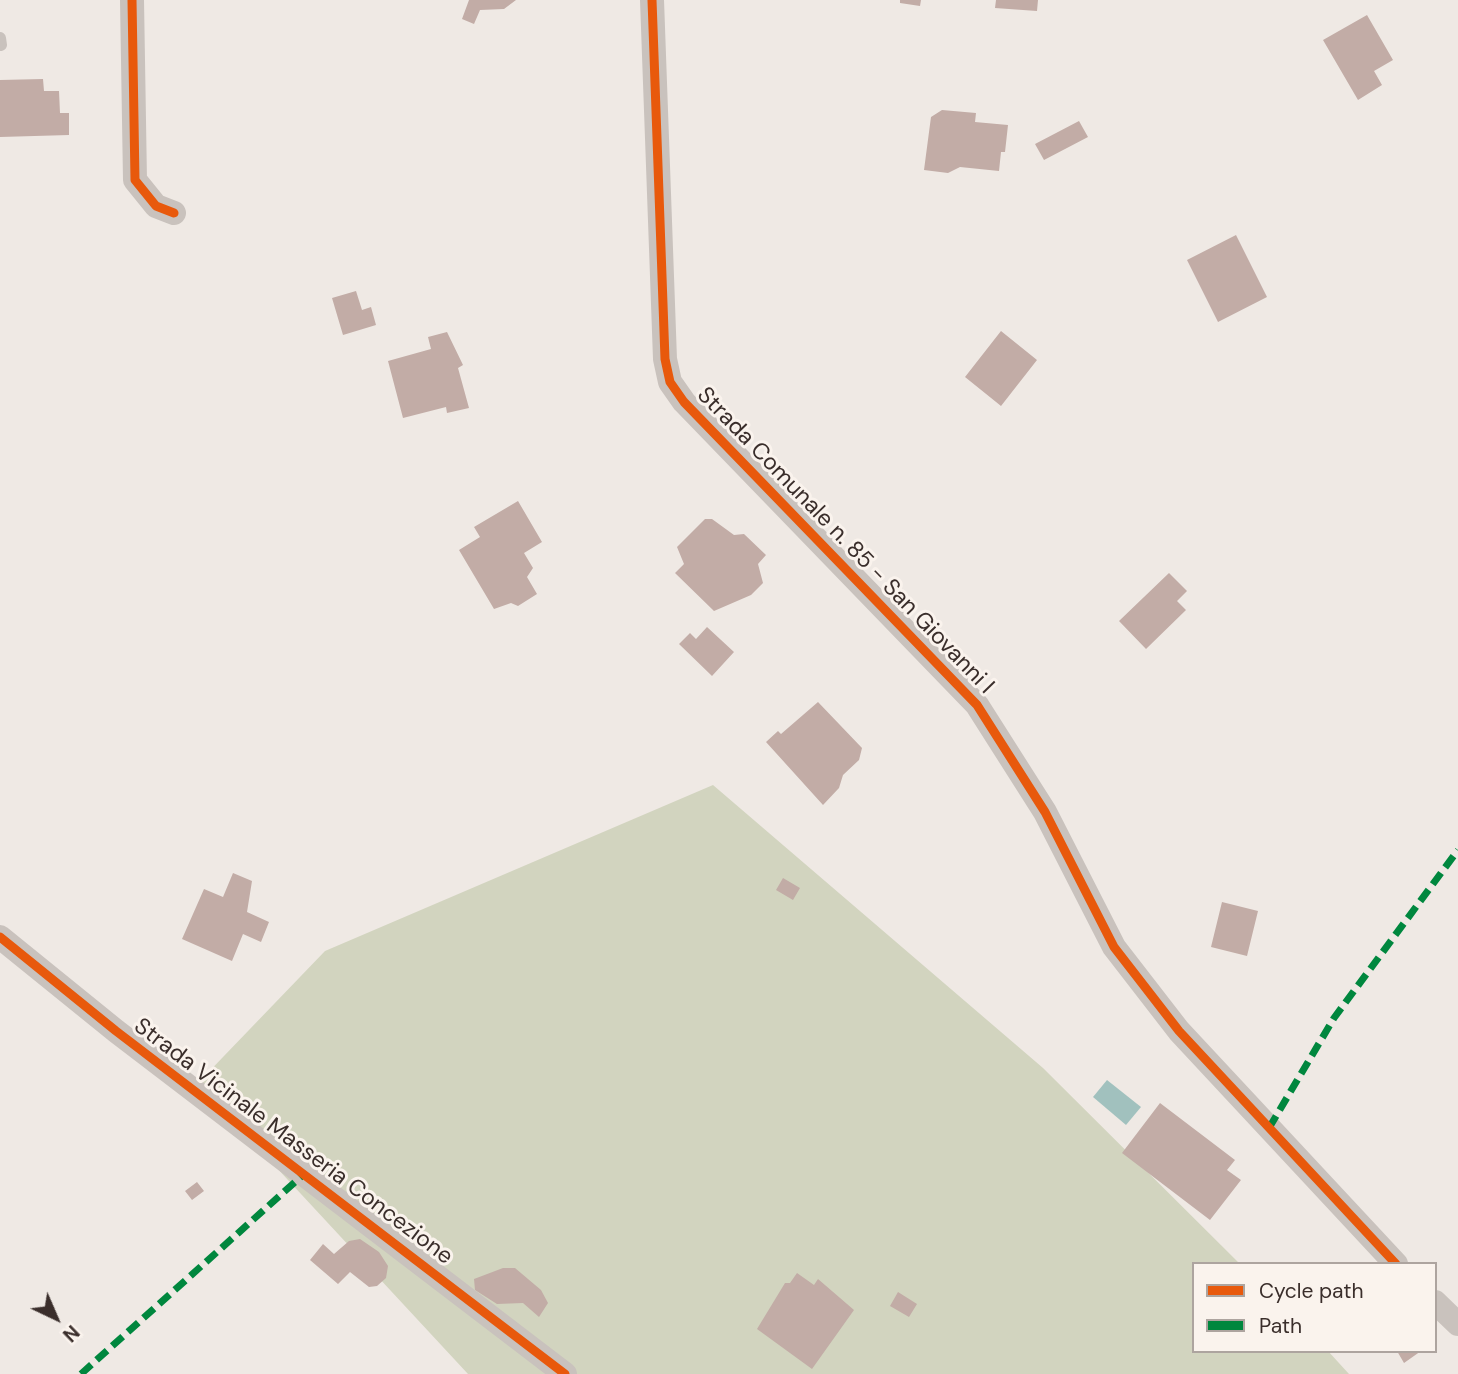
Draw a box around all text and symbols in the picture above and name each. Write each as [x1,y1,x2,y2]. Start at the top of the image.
street label: Strada Comunale n. 85 - San Giovanni I [691,382,999,700]
street label: Strada Vicinale Masseria Concezione [128,1013,458,1271]
legend [1192,1262,1437,1353]
text: Cycle path [1259,1277,1364,1305]
north arrow [21,1283,91,1353]
text: Path [1259,1312,1302,1340]
text: N [57,1320,85,1347]

